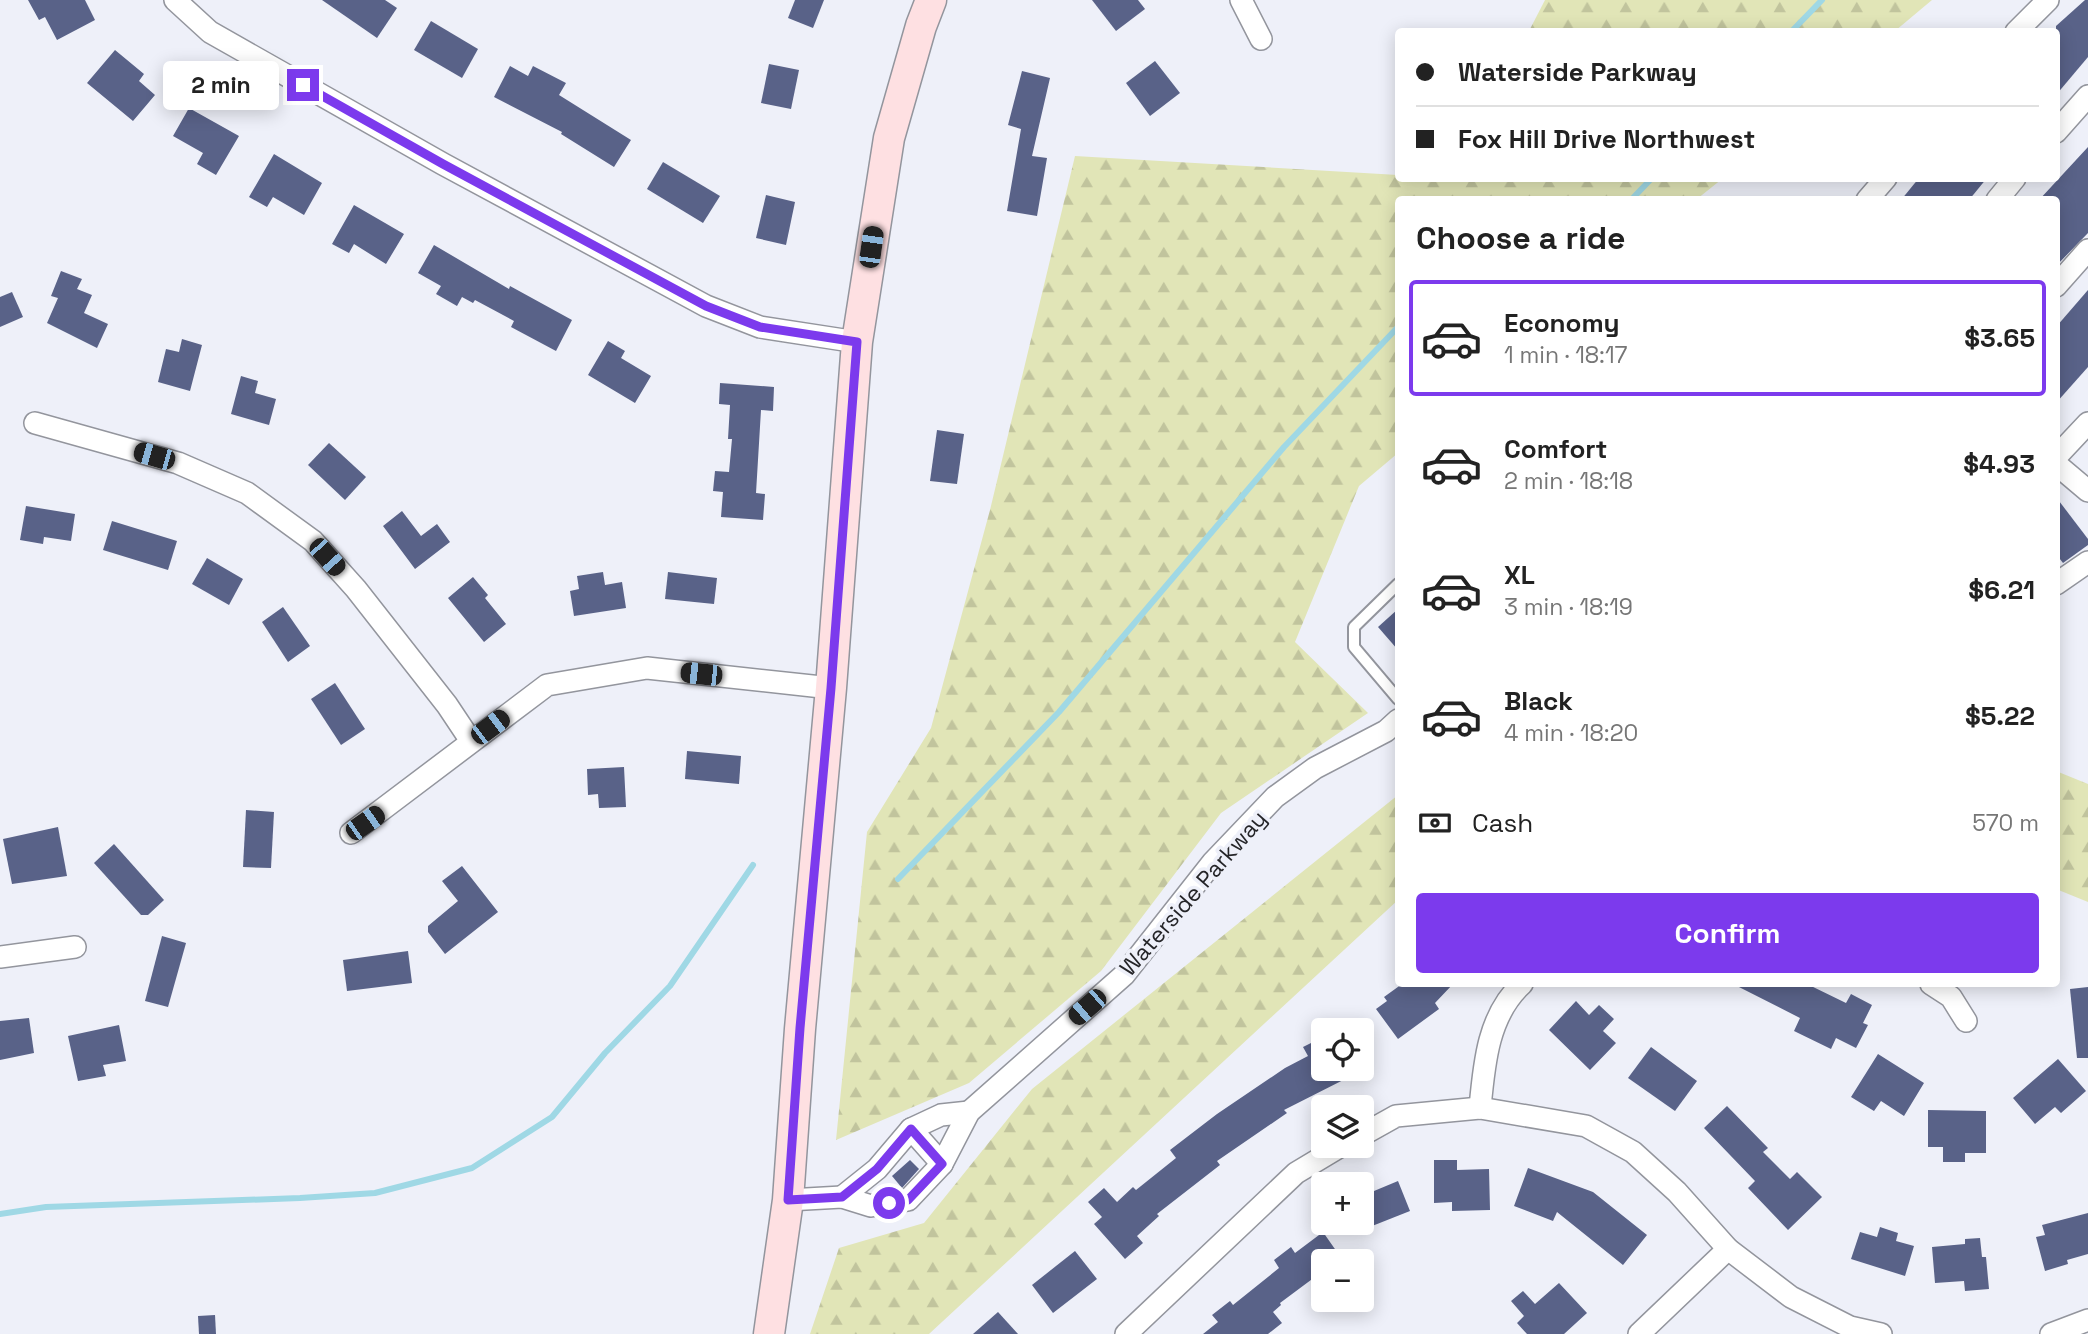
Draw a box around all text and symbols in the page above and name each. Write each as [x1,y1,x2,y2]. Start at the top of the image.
text: Waterside Parkway [1458,55,1697,89]
callout: 2 min [163,60,278,110]
route end [287,69,319,101]
text: 2 min [191,70,251,100]
text: Fox Hill Drive Northwest [1458,122,1755,156]
text: Choose a ride [1416,218,1626,258]
car [858,225,885,269]
text: Economy [1504,306,1620,340]
icon: car [1420,307,1483,370]
text: $3.65 [1964,321,2035,355]
text: 1 min · 18:17 [1504,340,1628,370]
text: Comfort [1504,432,1607,466]
icon: car [1420,433,1483,496]
car [131,440,178,472]
text: $4.93 [1963,447,2035,481]
text: 2 min · 18:18 [1504,466,1633,496]
car [306,534,349,580]
text: XL [1504,558,1535,592]
icon: car [1420,559,1483,622]
text: $6.21 [1968,573,2035,607]
text: 3 min · 18:19 [1504,592,1633,622]
car [680,661,723,687]
text: Black [1504,684,1573,718]
icon: car [1420,685,1483,748]
text: $5.22 [1965,699,2035,733]
car [467,706,514,748]
text: 4 min · 18:20 [1504,718,1638,748]
car [342,802,389,844]
street label: Waterside Parkway [1113,804,1273,982]
icon: cash [1416,804,1454,842]
text: Cash [1472,806,1533,840]
text: 570 m [1972,808,2039,838]
button: Confirm [1416,893,2039,973]
car [1065,985,1110,1029]
map controls [1311,1018,1374,1312]
button: locate [1311,1018,1374,1081]
button: layers [1311,1095,1374,1158]
button: + [1311,1172,1374,1235]
route start [873,1187,905,1219]
button: − [1311,1249,1374,1312]

